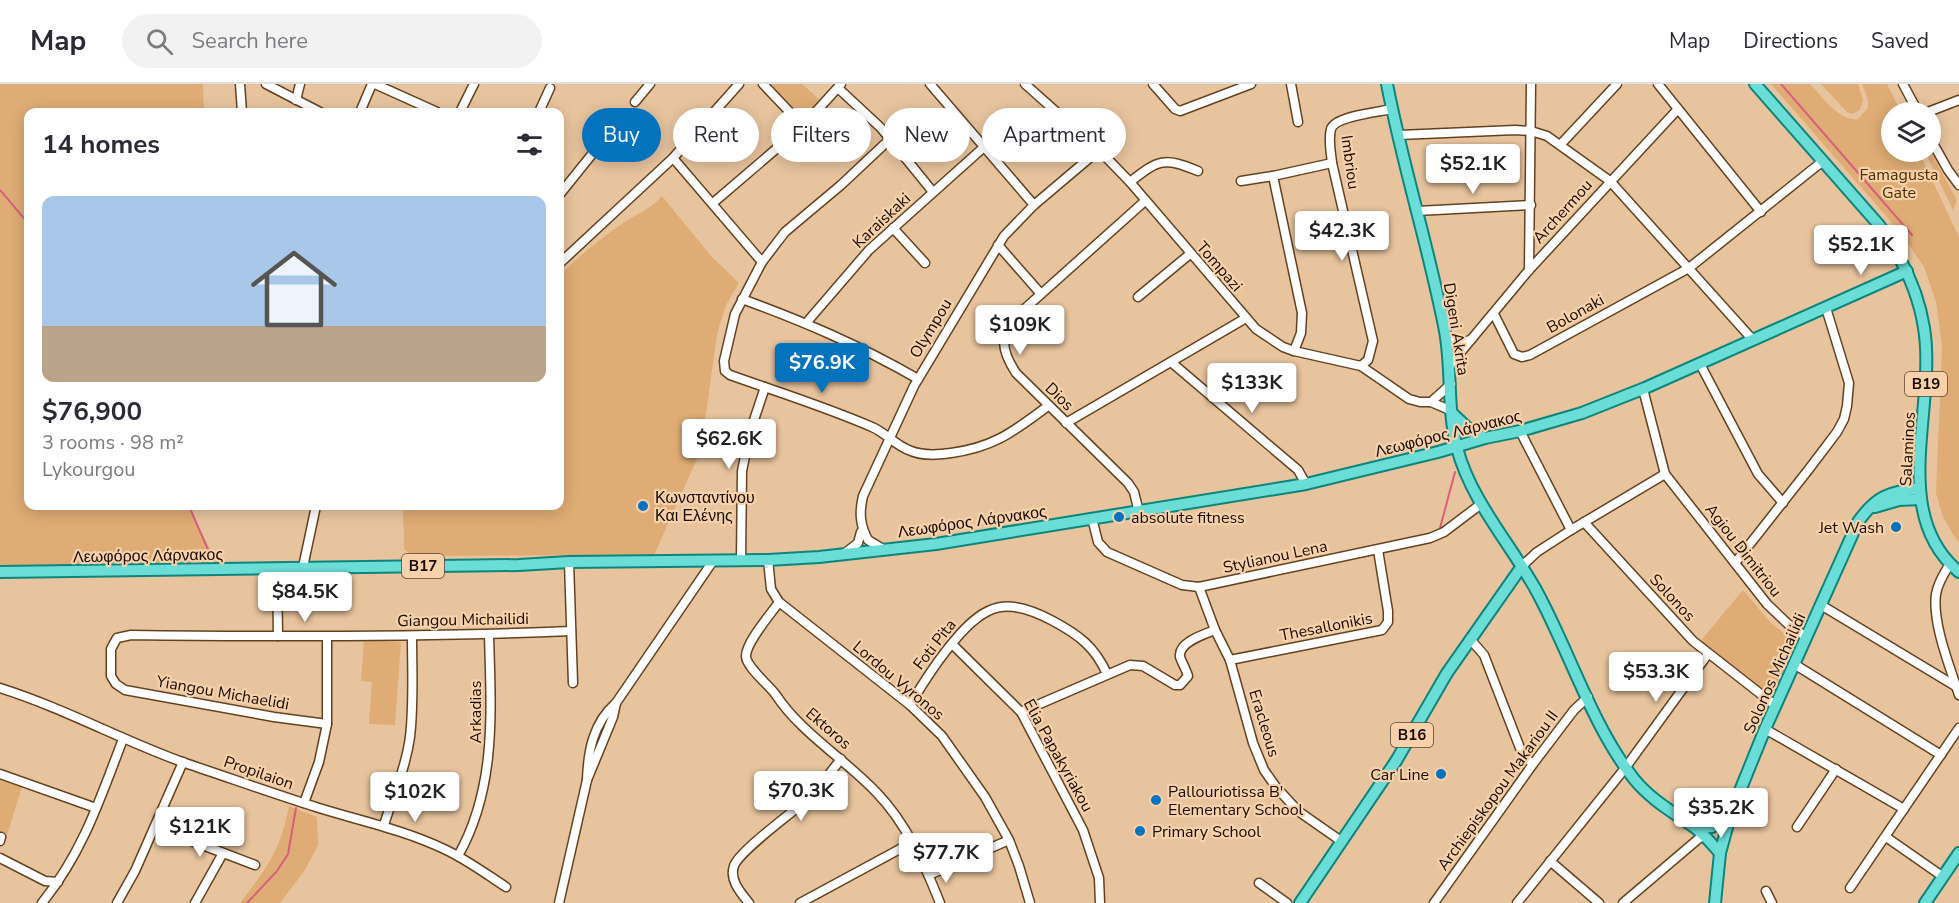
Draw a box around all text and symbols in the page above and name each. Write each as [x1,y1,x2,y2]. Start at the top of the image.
search box [122,14,542,68]
text: Map [30,22,86,60]
icon: search [143,25,176,58]
text: Search here [191,26,308,56]
text: Map [1669,27,1710,55]
text: Directions [1743,27,1838,55]
text: Saved [1871,27,1929,55]
map controls [1881,102,1941,162]
button: layers [1881,102,1941,162]
chip: Buy [582,108,661,162]
chip: Rent [673,108,759,162]
chip: Filters [771,108,871,162]
chip: New [883,108,970,162]
chip: Apartment [982,108,1126,162]
text: 14 homes [42,127,160,162]
icon: filters [513,128,546,161]
street label: Imbriou [1335,134,1365,191]
pin: $52.1K [1424,144,1522,195]
text: $52.1K [1440,150,1506,177]
park label: Famagusta Gate [1859,164,1939,204]
street label: Archermou [1528,175,1598,249]
street label: Karaiskaki [848,188,916,253]
pin: $42.3K [1293,211,1391,262]
text: $42.3K [1309,217,1375,244]
pin: $52.1K [1812,225,1910,276]
text: $52.1K [1828,231,1894,258]
icon: home [240,235,348,343]
street label: Tompazi [1191,237,1247,296]
street label: Digeni Akrita [1438,281,1474,377]
street label: Bolonaki [1543,289,1608,339]
street label: Olympou [904,295,957,362]
pin: $109K [978,305,1062,356]
text: $109K [989,311,1051,338]
pin: $76.9K [773,343,871,394]
text: $76.9K [789,349,855,376]
pin: $133K [1210,363,1294,414]
text: $133K [1221,369,1283,396]
road number: B19 [1905,372,1947,396]
street label: Dios [1040,378,1079,416]
text: $76,900 [42,394,142,429]
street label: Λεωφόρος Λάρνακος [1373,405,1524,463]
street label: Salaminos [1895,411,1921,487]
pin: $62.6K [680,419,778,470]
text: $62.6K [696,425,762,452]
text: 3 rooms · 98 m² [42,429,184,456]
text: Lykourgou [42,456,135,483]
place label: Κωνσταντίνου Και Ελένης [655,487,755,527]
marker: Κωνσταντίνου Και Ελένης [636,499,650,513]
street label: Agiou Dimitriou [1700,499,1787,602]
street label: Λεωφόρος Λάρνακος [896,501,1048,543]
place label: absolute fitness [1131,507,1245,529]
marker: absolute fitness [1112,510,1126,524]
place label: Jet Wash [1818,517,1884,539]
marker: Jet Wash [1889,520,1903,534]
street label: Stylianou Lena [1221,535,1330,579]
street label: Λεωφόρος Λάρνακος [73,544,224,568]
road number: B17 [402,554,444,578]
street label: Solonos [1644,569,1700,626]
pin: $84.5K [256,572,354,623]
text: $84.5K [272,578,338,605]
street label: Thesallonikis [1278,607,1374,647]
street label: Giangou Michailidi [397,608,529,632]
street label: Solonos Michailidi [1738,610,1811,737]
street label: Foti Pita [908,615,962,674]
street label: Lordou Vyronos [848,636,949,726]
pin: $53.3K [1607,652,1705,703]
text: $53.3K [1623,658,1689,685]
street label: Yiangou Michaelidi [154,670,291,715]
street label: Arkadias [465,680,487,744]
street label: Eracleous [1243,687,1285,760]
street label: Elia Papakyriakou [1018,695,1098,816]
street label: Ektoros [801,703,856,755]
street label: Archiepiskopou Makariou II [1432,706,1563,875]
road number: B16 [1391,723,1433,747]
street label: Propilaion [221,751,297,795]
place label: Car Line [1370,764,1429,786]
marker: Car Line [1434,767,1448,781]
pin: $70.3K [752,771,850,822]
pin: $102K [373,772,457,823]
text: $70.3K [768,777,834,804]
text: $102K [384,778,446,805]
place label: Pallouriotissa B' Elementary School [1168,781,1304,821]
pin: $35.2K [1672,788,1770,839]
marker: Pallouriotissa B' Elementary School [1149,793,1163,807]
text: $35.2K [1688,794,1754,821]
pin: $121K [158,807,242,858]
text: $121K [169,813,231,840]
place label: Primary School [1152,821,1261,843]
marker: Primary School [1133,824,1147,838]
pin: $77.7K [897,833,995,884]
text: $77.7K [913,839,979,866]

